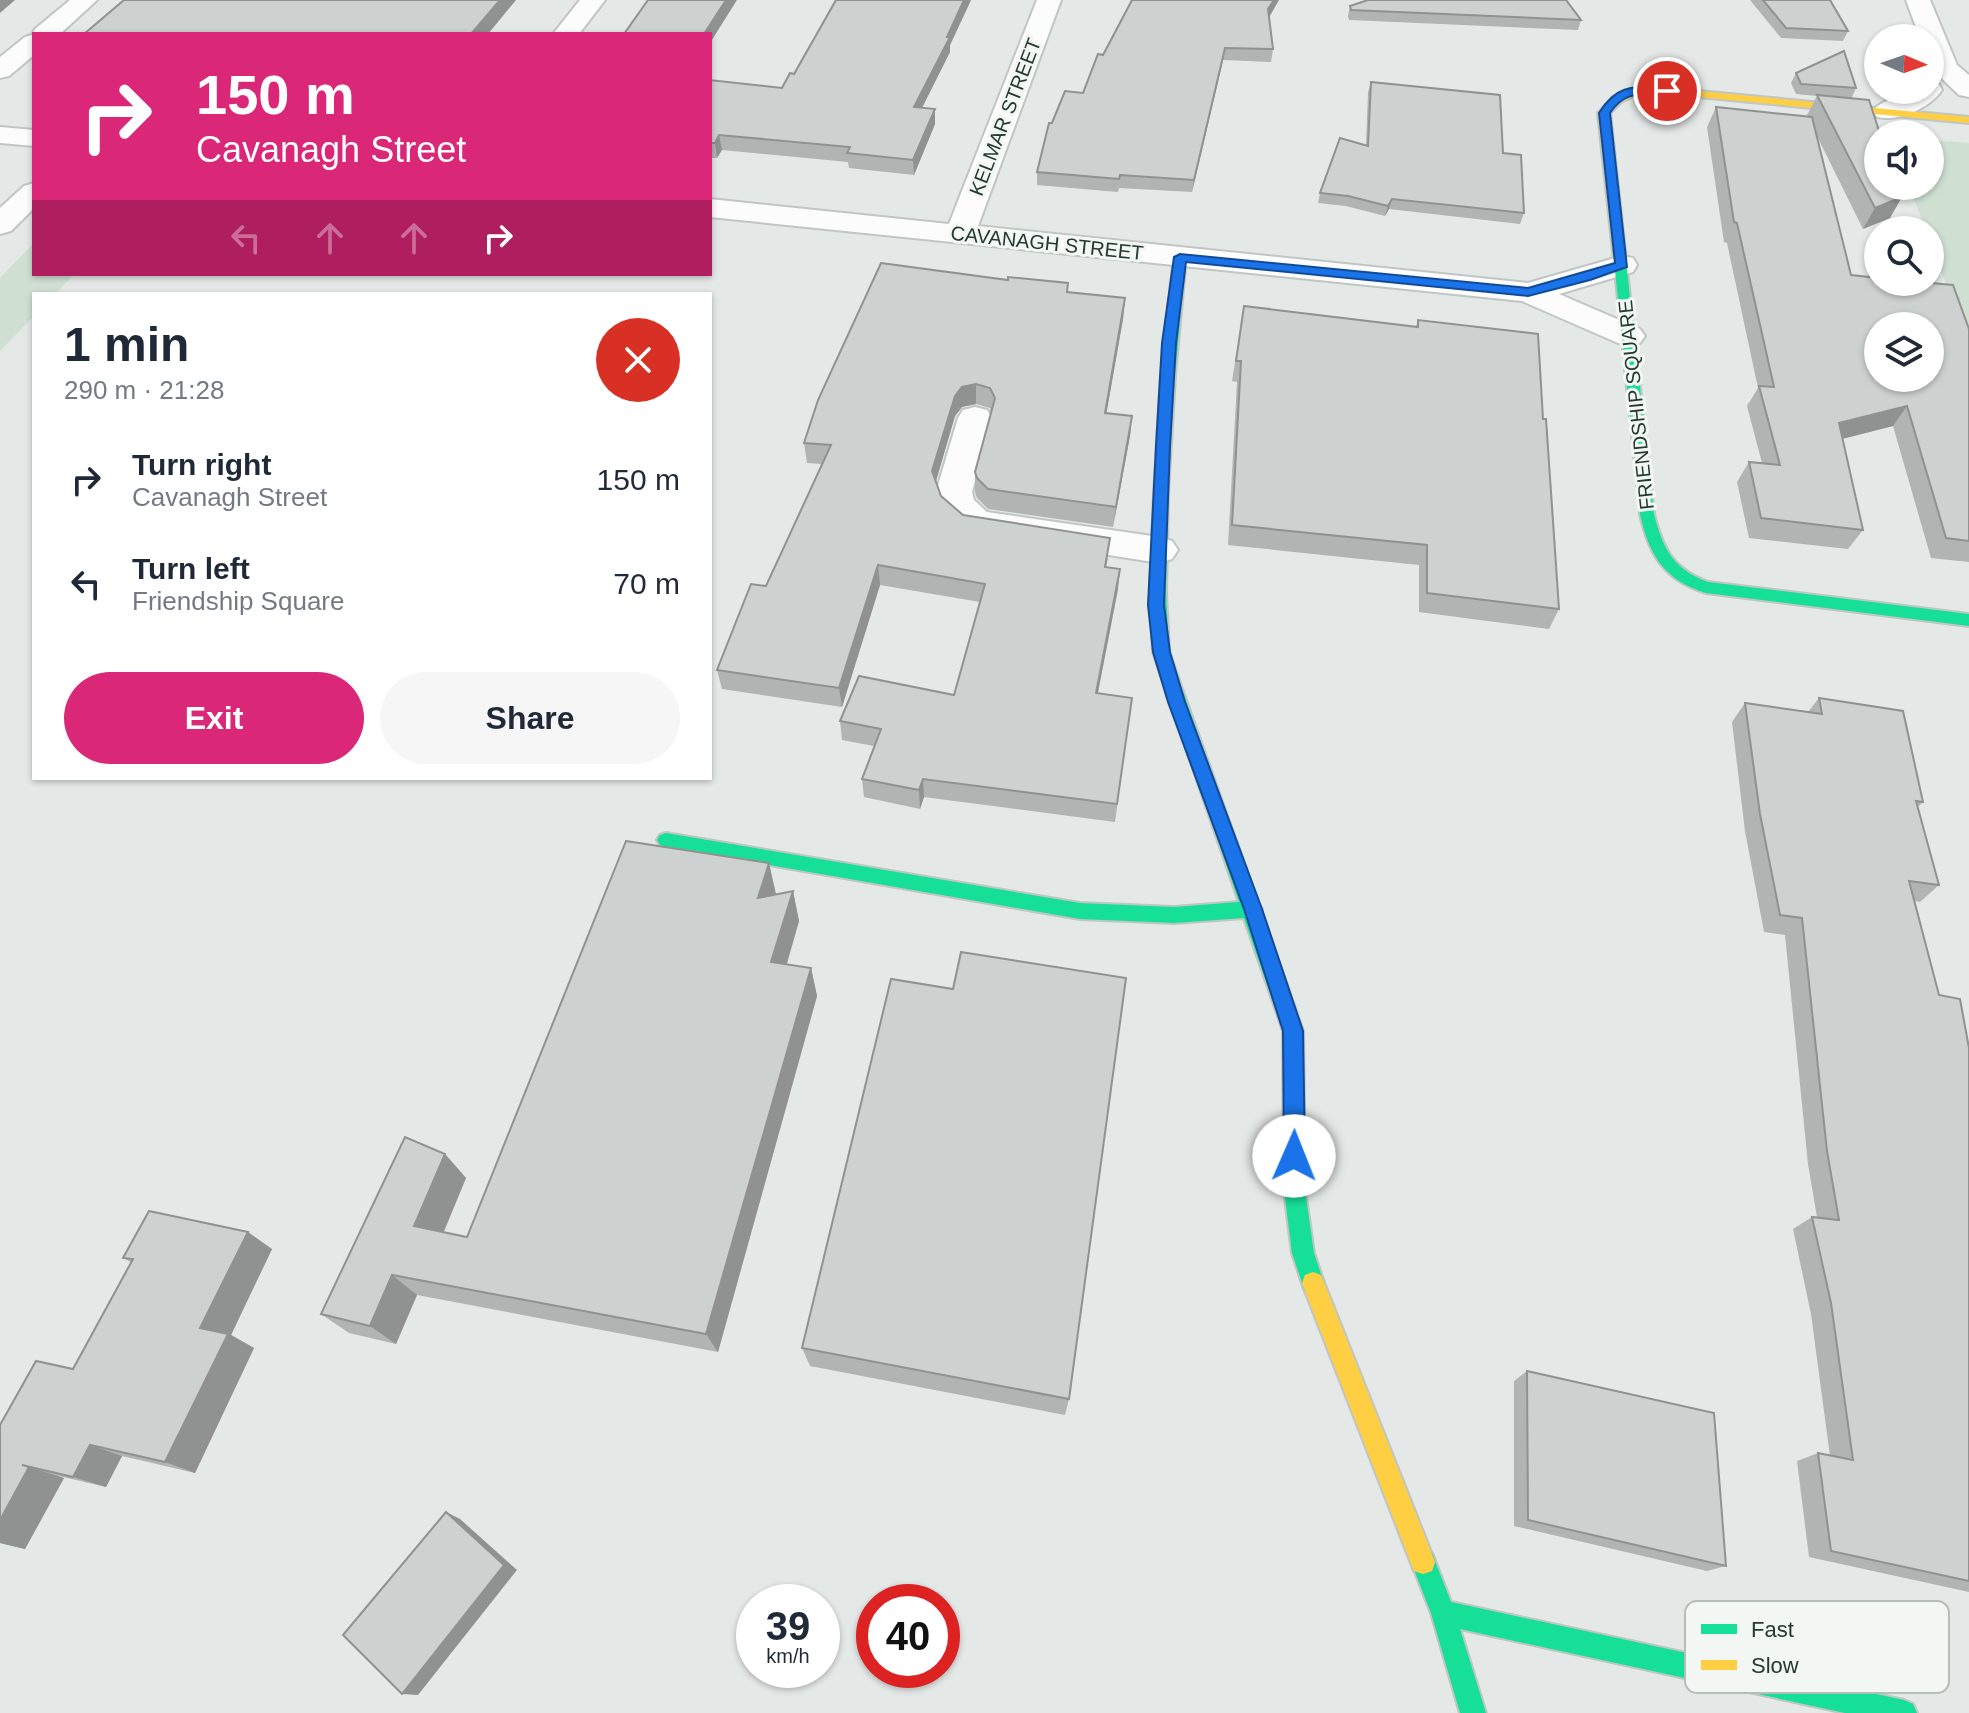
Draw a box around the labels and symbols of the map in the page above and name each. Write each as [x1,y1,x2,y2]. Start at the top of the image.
north arrow [1864,24,1944,104]
street label: KELMAR STREET [965,35,1045,199]
pin [1633,57,1701,125]
street label: CAVANAGH STREET [950,222,1144,264]
street label: FRIENDSHIP SQUARE [1614,299,1658,511]
position arrow [1252,1114,1336,1198]
speed limit sign: 40 [856,1584,960,1688]
legend [1685,1601,1949,1693]
text: Fast [1751,1617,1794,1642]
text: Slow [1751,1653,1799,1678]

